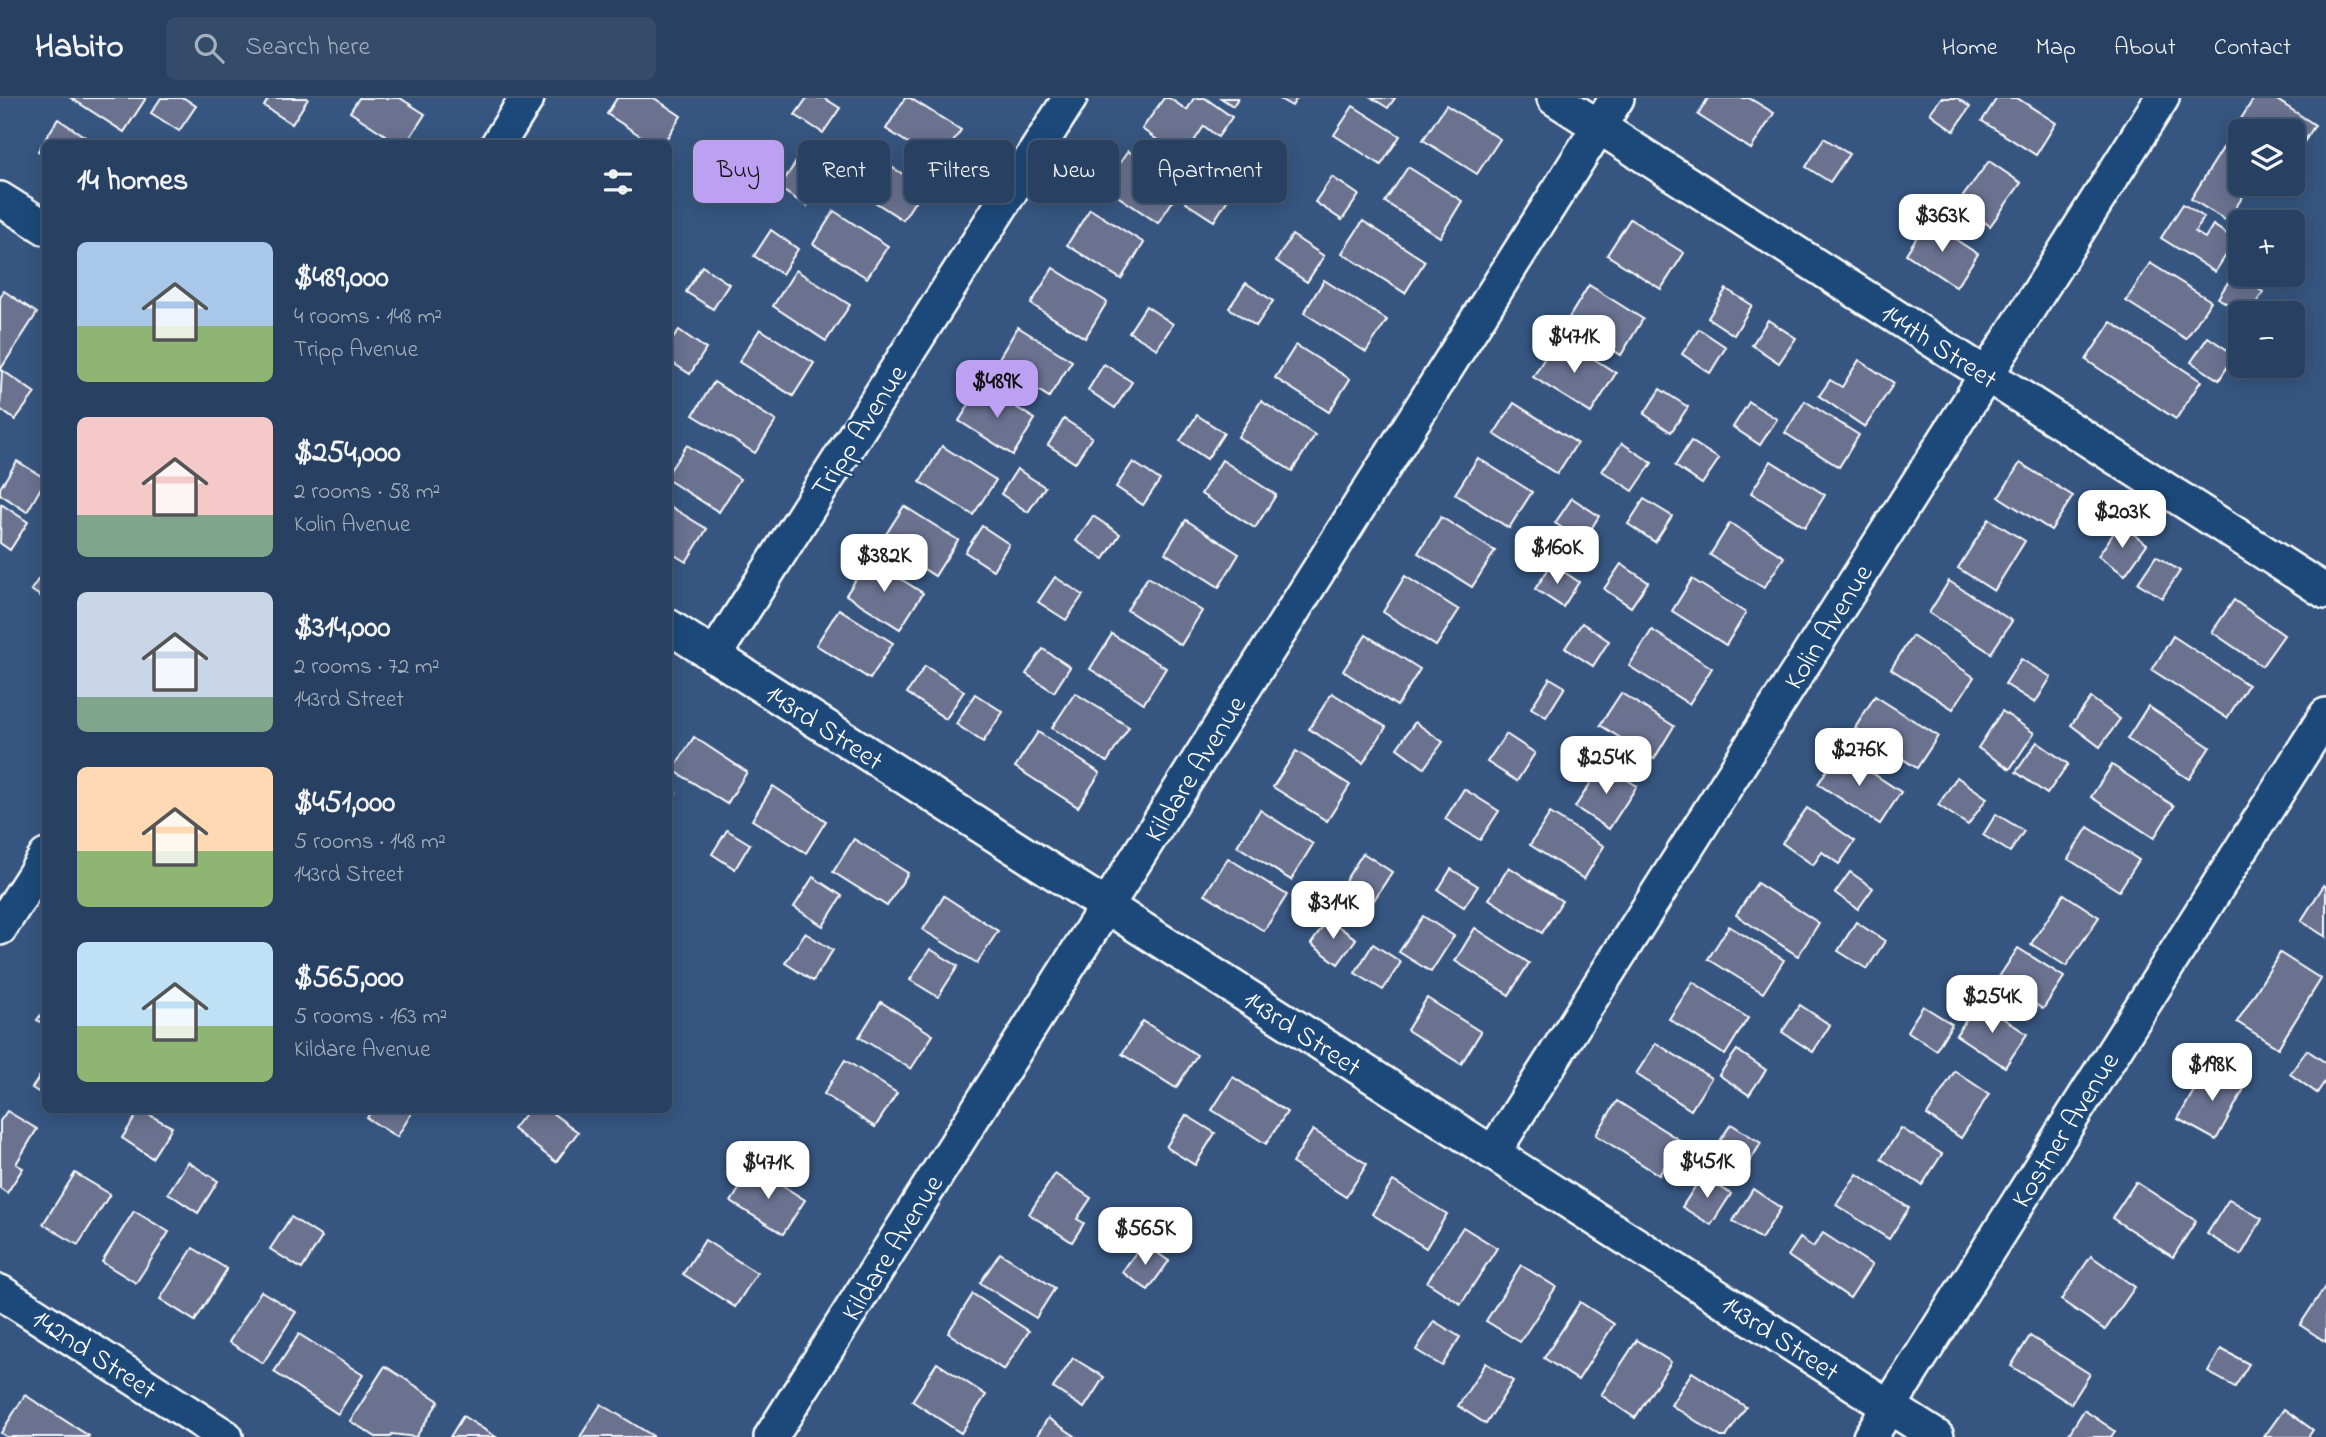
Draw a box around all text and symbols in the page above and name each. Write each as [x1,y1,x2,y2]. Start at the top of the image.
search box [166,17,656,80]
text: Habito [35,24,124,72]
icon: search [190,29,228,67]
text: Search here [246,29,370,67]
text: Home [1942,31,1998,66]
text: Map [2036,31,2076,66]
text: About [2114,31,2176,66]
text: Contact [2214,31,2291,66]
map controls [2228,119,2305,378]
button: layers [2228,119,2305,196]
chip: Buy [693,140,784,203]
chip: Rent [798,140,890,203]
chip: Filters [904,140,1014,203]
chip: New [1028,140,1119,203]
chip: Apartment [1133,140,1287,203]
text: 14 homes [77,160,188,204]
icon: filters [599,163,637,201]
pin: $363K [1893,194,1991,254]
text: $363K [1915,200,1969,233]
button: + [2228,210,2305,287]
text: $489,000 [294,257,389,301]
icon: home [133,270,217,354]
street label: 144th Street [1871,295,2005,401]
text: 4 rooms · 148 m² [294,301,442,334]
button: − [2228,301,2305,378]
pin: $471K [1525,316,1623,375]
text: $471K [1548,321,1600,354]
text: Tripp Avenue [294,334,418,367]
street label: Tripp Avenue [803,357,919,506]
pin: $489K [948,360,1046,420]
text: $489K [972,366,1022,399]
text: $254,000 [294,432,401,476]
icon: home [133,445,217,529]
text: 2 rooms · 58 m² [294,476,440,509]
pin: $203K [2073,490,2171,550]
text: $203K [2094,496,2150,529]
text: Kolin Avenue [294,509,410,542]
pin: $160K [1508,526,1606,586]
text: $160K [1531,532,1583,565]
pin: $382K [835,534,933,594]
text: $382K [857,540,911,573]
street label: Kolin Avenue [1775,557,1885,699]
text: $314,000 [294,607,390,651]
icon: home [133,620,217,704]
text: 2 rooms · 72 m² [294,651,440,684]
street label: 143rd Street [756,675,890,783]
text: 143rd Street [294,684,404,717]
street label: Kildare Avenue [1136,688,1259,851]
pin: $276K [1810,728,1908,788]
text: $276K [1831,734,1887,767]
pin: $254K [1557,736,1655,796]
text: $254K [1576,742,1636,775]
text: $451,000 [294,782,395,826]
icon: home [133,795,217,879]
text: 5 rooms · 148 m² [294,826,446,859]
text: 143rd Street [294,859,404,892]
pin: $314K [1284,882,1382,941]
text: $314K [1307,887,1359,920]
text: $565,000 [294,957,404,1001]
icon: home [133,970,217,1054]
pin: $254K [1943,976,2041,1035]
street label: 143rd Street [1234,981,1368,1089]
text: $254K [1962,981,2022,1014]
text: 5 rooms · 163 m² [294,1001,447,1034]
text: Kildare Avenue [294,1034,430,1067]
street label: Kostner Avenue [2003,1044,2132,1217]
pin: $198K [2163,1044,2261,1103]
text: $198K [2188,1049,2236,1082]
pin: $451K [1658,1140,1756,1200]
pin: $471K [719,1142,817,1201]
text: $451K [1679,1146,1735,1179]
text: $471K [742,1147,794,1180]
street label: Kildare Avenue [833,1167,956,1330]
pin: $565K [1096,1208,1194,1267]
text: $565K [1114,1213,1176,1246]
street label: 143rd Street [1712,1286,1846,1394]
street label: 142nd Street [23,1300,164,1412]

